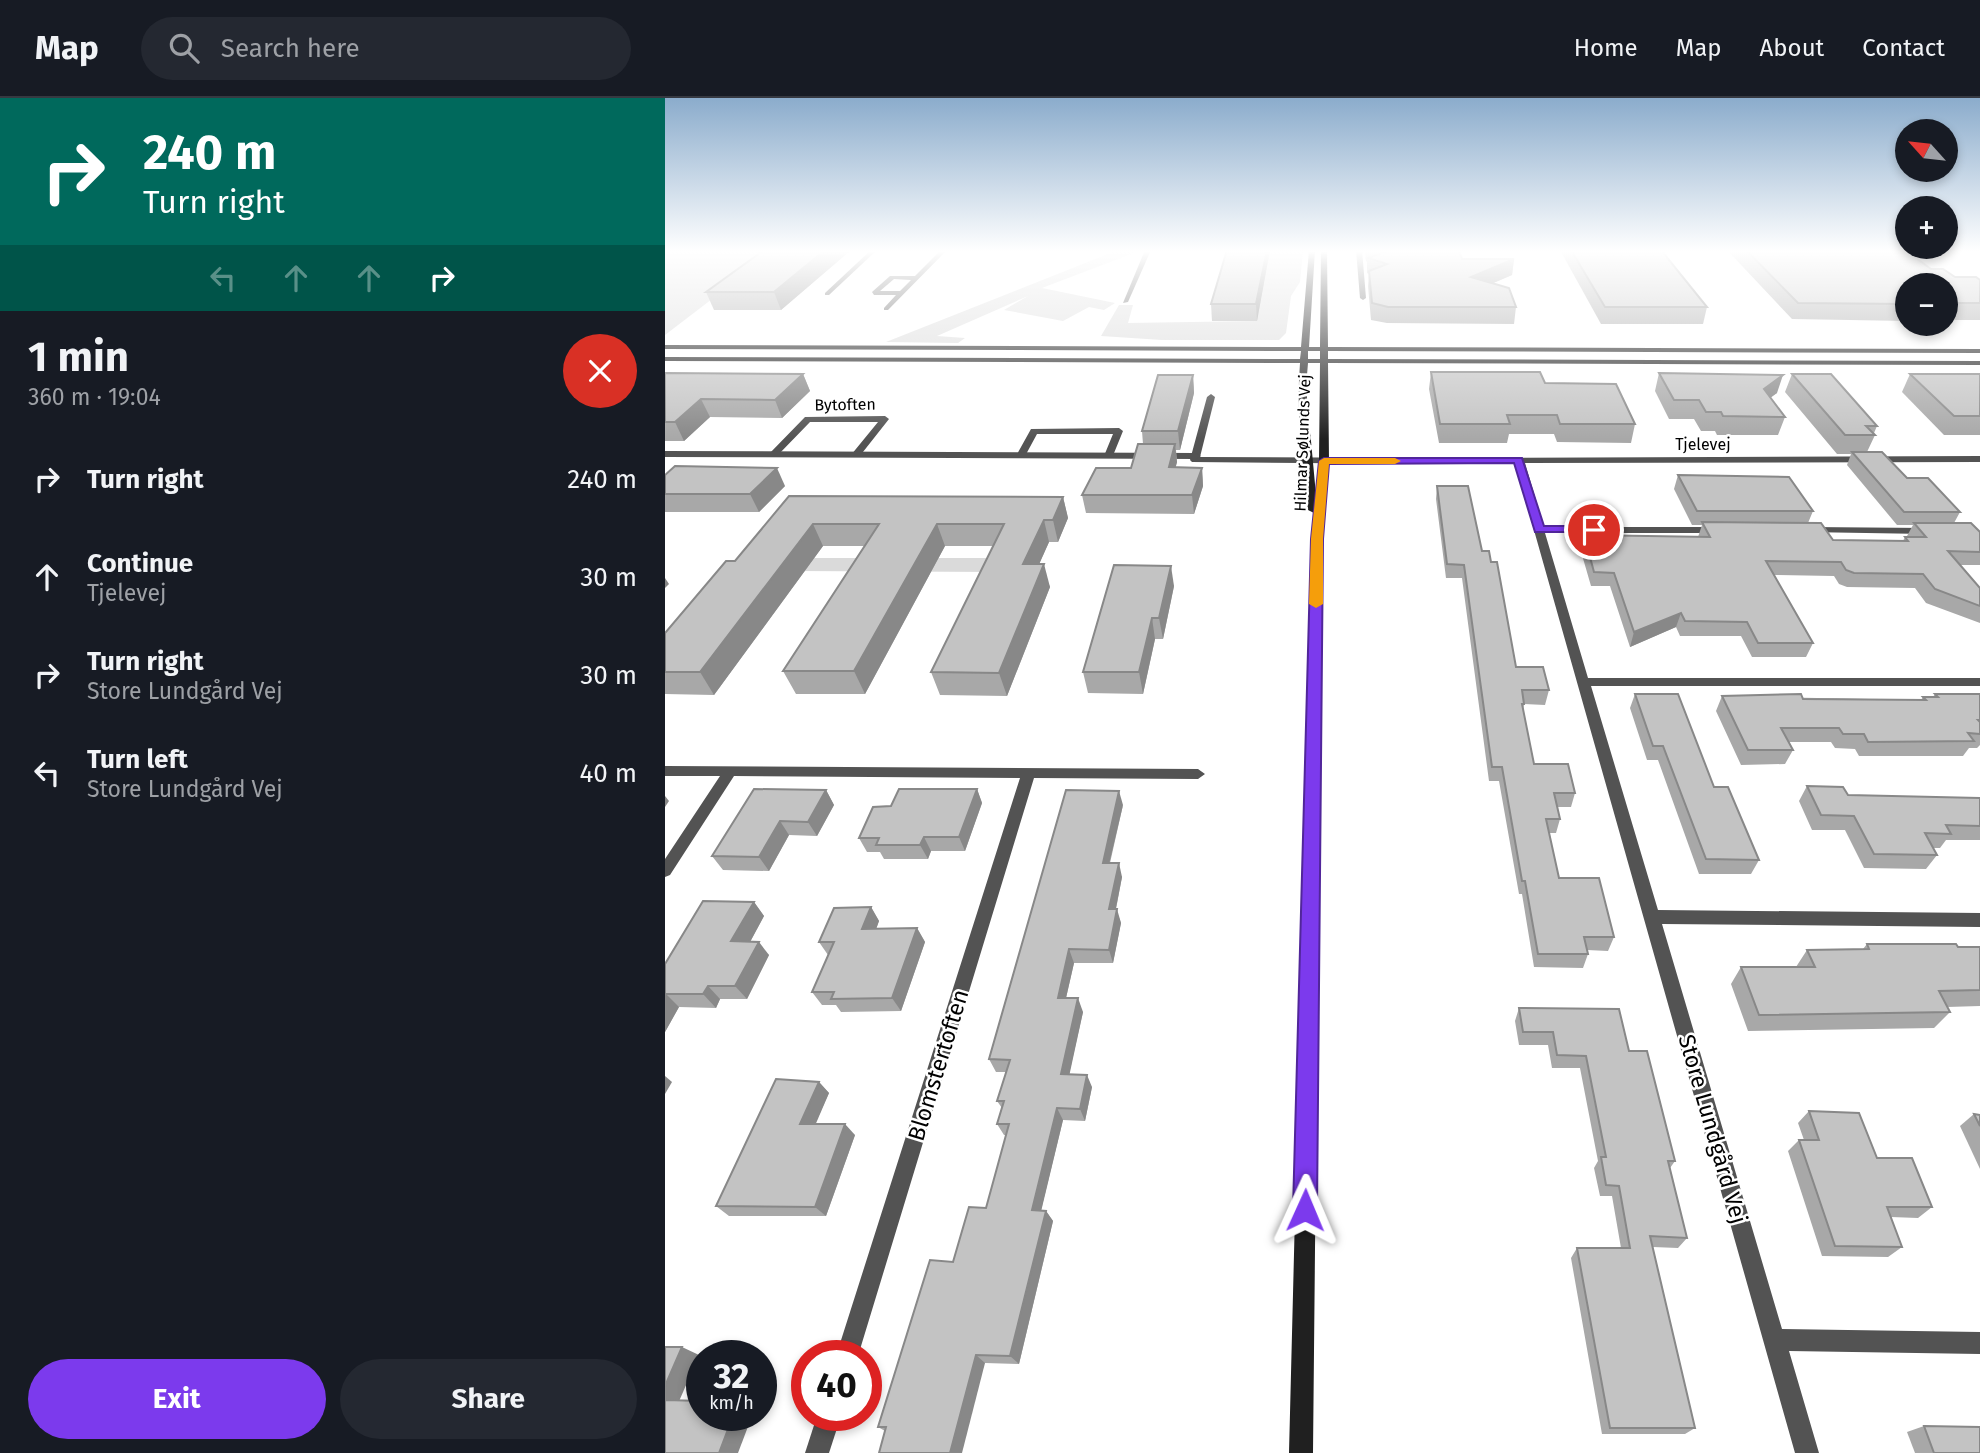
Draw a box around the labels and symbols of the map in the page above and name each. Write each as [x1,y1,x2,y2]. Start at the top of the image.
north arrow [1895,119,1958,182]
street label: Hilmar Sølunds Vej [1291,374,1314,512]
street label: Bytoften [814,394,876,415]
street label: Tjelevej [1675,435,1731,454]
pin [1564,500,1624,560]
street label: Blomstertoften [902,986,974,1144]
street label: Store Lundgård Vej [1673,1031,1753,1227]
position arrow [1268,1173,1342,1247]
speed limit sign: 40 [791,1340,882,1431]

